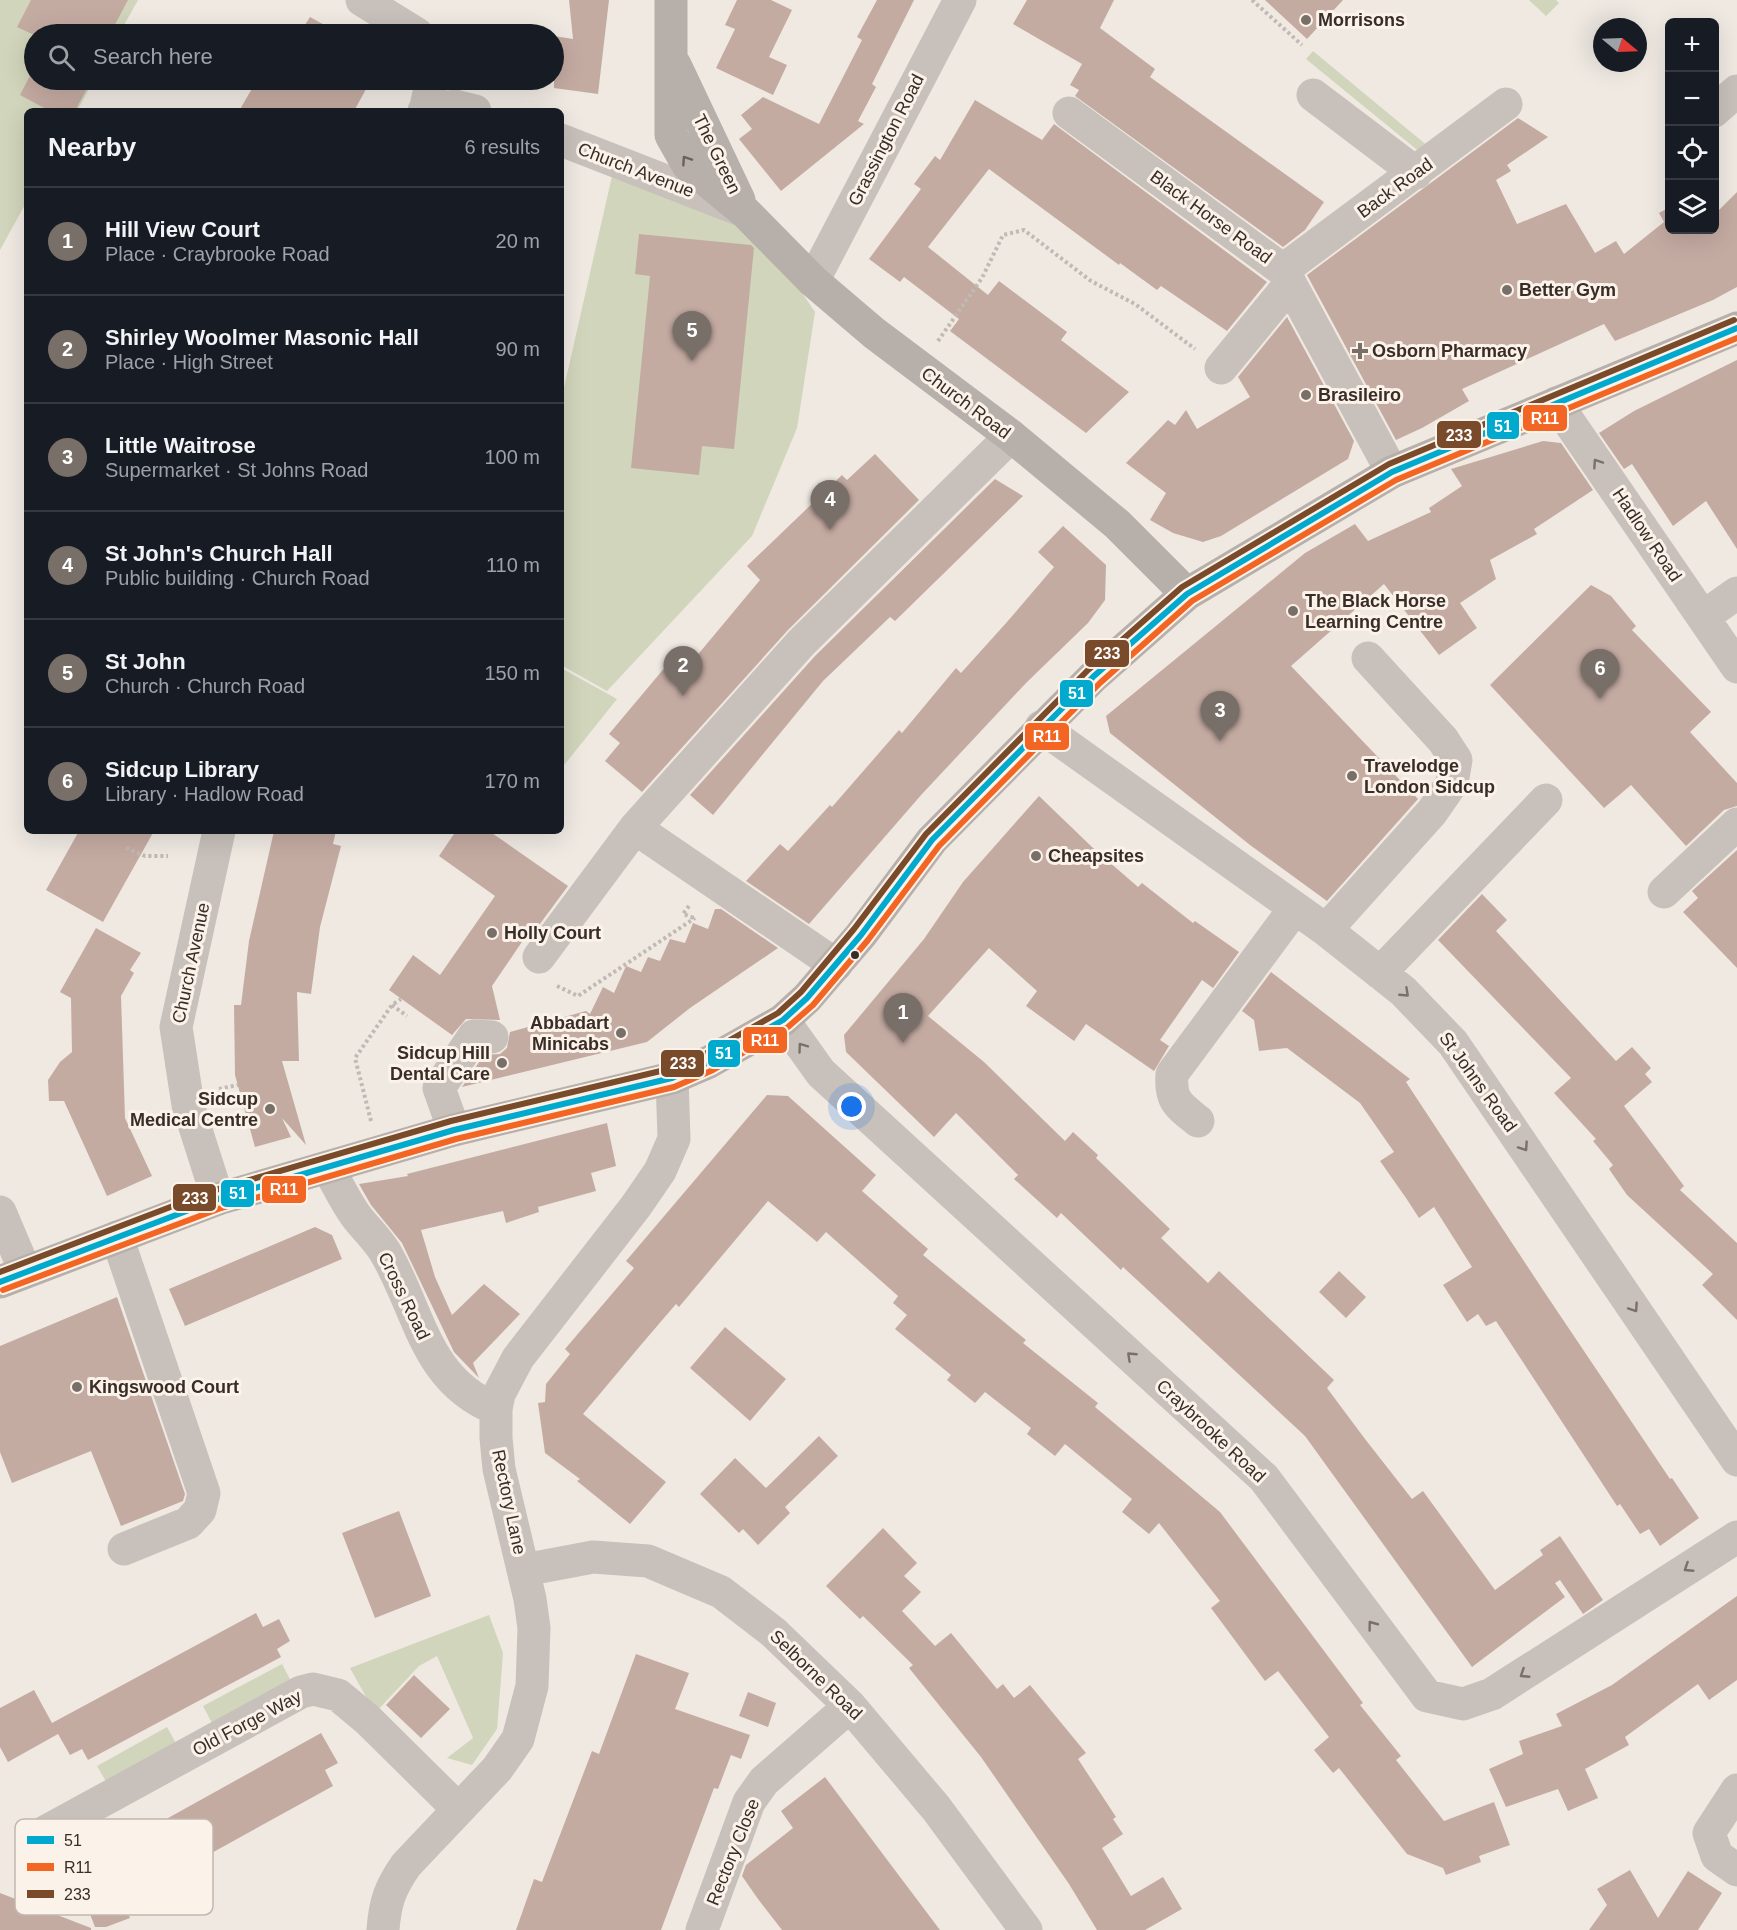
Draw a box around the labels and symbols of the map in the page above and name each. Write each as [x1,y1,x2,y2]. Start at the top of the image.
place label: Morrisons [1318,10,1405,30]
marker: Morrisons [1299,13,1313,27]
north arrow [1593,18,1647,72]
street label: Grassington Road [844,71,928,209]
street label: The Green [689,111,745,197]
street label: Church Avenue [575,139,697,201]
street label: Back Road [1354,154,1436,222]
one-way arrow [682,155,693,166]
street label: Black Horse Road [1146,166,1276,268]
place label: Better Gym [1519,280,1616,300]
marker: Better Gym [1500,283,1514,297]
pin: 5 [672,312,712,361]
place label: Osborn Pharmacy [1372,341,1527,361]
marker: Osborn Pharmacy [1353,344,1367,358]
street label: Church Road [918,363,1014,443]
place label: Brasileiro [1318,385,1401,405]
marker: Brasileiro [1299,388,1313,402]
line badge: R11 [1522,404,1568,432]
text: R11 [1531,410,1559,427]
line badge: 51 [1486,411,1520,440]
text: 51 [1494,418,1512,435]
line badge: 233 [1436,420,1482,449]
text: 233 [1446,427,1472,444]
one-way arrow [1593,458,1604,469]
pin: 4 [810,480,850,530]
street label: Hadlow Road [1608,485,1686,585]
place label: The Black Horse Learning Centre [1305,591,1446,632]
marker: The Black Horse Learning Centre [1286,604,1300,618]
line badge: 233 [1084,639,1130,668]
text: 233 [1094,645,1120,662]
pin: 2 [664,646,702,696]
pin: 6 [1580,650,1620,699]
line badge: 51 [1059,679,1094,708]
text: 51 [1068,685,1086,702]
pin: 3 [1200,692,1240,741]
line badge: R11 [1024,722,1070,751]
text: R11 [1033,728,1061,745]
place label: Travelodge London Sidcup [1364,756,1495,797]
marker: Travelodge London Sidcup [1345,769,1359,783]
place label: Cheapsites [1048,846,1144,866]
marker: Cheapsites [1029,849,1043,863]
street label: Church Avenue [168,901,214,1025]
place label: Holly Court [504,923,601,943]
marker: Holly Court [485,926,499,940]
unlabelled marker [849,949,861,961]
one-way arrow [1398,986,1409,997]
pin: 1 [884,994,922,1043]
place label: Abbadart Minicabs [530,1013,609,1054]
marker: Abbadart Minicabs [614,1026,628,1040]
line badge: R11 [742,1026,788,1054]
street label: St Johns Road [1435,1028,1521,1136]
text: R11 [751,1032,779,1049]
line badge: 51 [707,1039,741,1068]
one-way arrow [798,1042,809,1053]
place label: Sidcup Hill Dental Care [390,1043,490,1084]
text: 51 [715,1045,733,1062]
line badge: 233 [660,1049,705,1078]
text: 233 [670,1055,696,1072]
marker: Sidcup Hill Dental Care [495,1056,509,1070]
place label: Sidcup Medical Centre [130,1089,258,1130]
your location [837,1092,866,1121]
marker: Sidcup Medical Centre [263,1102,277,1116]
one-way arrow [1517,1140,1528,1151]
line badge: R11 [261,1175,307,1204]
line badge: 51 [220,1179,255,1208]
text: R11 [270,1181,298,1198]
line badge: 233 [172,1183,217,1212]
text: 51 [229,1185,247,1202]
text: 233 [182,1190,208,1207]
street label: Cross Road [374,1249,434,1343]
one-way arrow [1627,1301,1638,1312]
one-way arrow [1127,1352,1138,1363]
street label: Craybrooke Road [1153,1376,1269,1486]
place label: Kingswood Court [89,1377,239,1397]
marker: Kingswood Court [70,1380,84,1394]
street label: Rectory Lane [488,1448,530,1556]
one-way arrow [1684,1561,1695,1572]
one-way arrow [1368,1620,1379,1631]
street label: Selborne Road [766,1626,866,1724]
one-way arrow [1520,1666,1530,1678]
street label: Old Forge Way [189,1686,305,1760]
street label: Rectory Close [703,1796,763,1908]
legend [15,1819,213,1915]
text: 51 [64,1832,82,1849]
text: R11 [64,1859,92,1876]
text: 233 [64,1886,91,1903]

